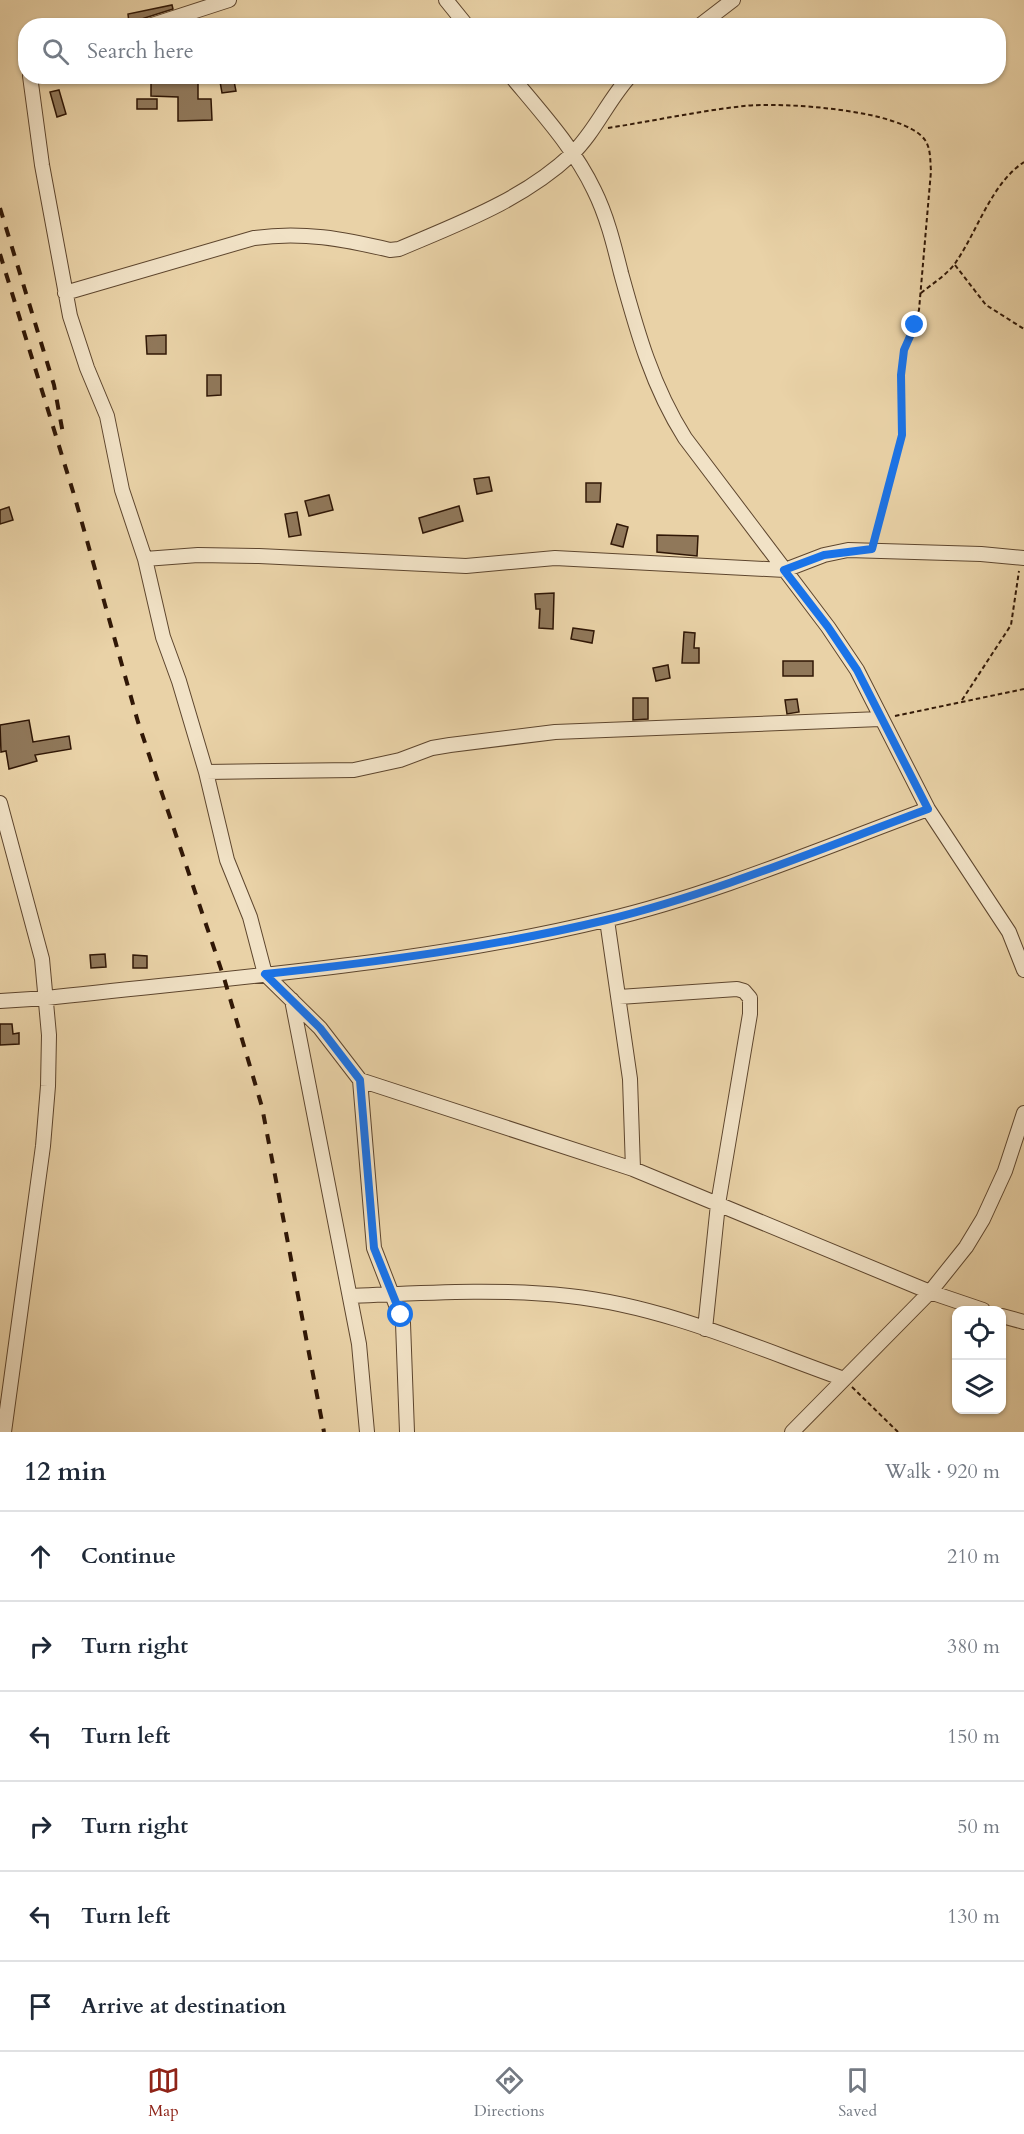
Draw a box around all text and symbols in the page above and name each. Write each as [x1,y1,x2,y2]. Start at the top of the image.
search box [18,18,1006,84]
icon: search [39,35,72,68]
text: Search here [87,36,194,66]
route end [901,311,927,337]
route start [387,1301,413,1327]
map controls [952,1306,1006,1414]
button: locate [952,1306,1006,1360]
button: layers [952,1360,1006,1414]
text: 12 min [24,1454,107,1489]
text: Walk · 920 m [885,1458,1000,1485]
icon: ahead [24,1540,57,1573]
text: Continue [81,1541,176,1571]
text: 210 m [947,1543,1000,1570]
icon: right [24,1630,57,1663]
text: Turn right [81,1631,188,1661]
text: 380 m [947,1633,1000,1660]
icon: left [24,1720,57,1753]
text: Turn left [81,1721,170,1751]
text: 150 m [947,1723,1000,1750]
icon: right [24,1810,57,1843]
text: Turn right [81,1811,188,1841]
text: 50 m [957,1813,1000,1840]
icon: left [24,1900,57,1933]
text: Turn left [81,1901,170,1931]
text: 130 m [947,1903,1000,1930]
icon: arrive [24,1990,57,2023]
text: Arrive at destination [81,1991,286,2021]
tab: Map [147,2064,180,2122]
tab: Directions [474,2064,544,2122]
tab: Saved [838,2064,877,2122]

